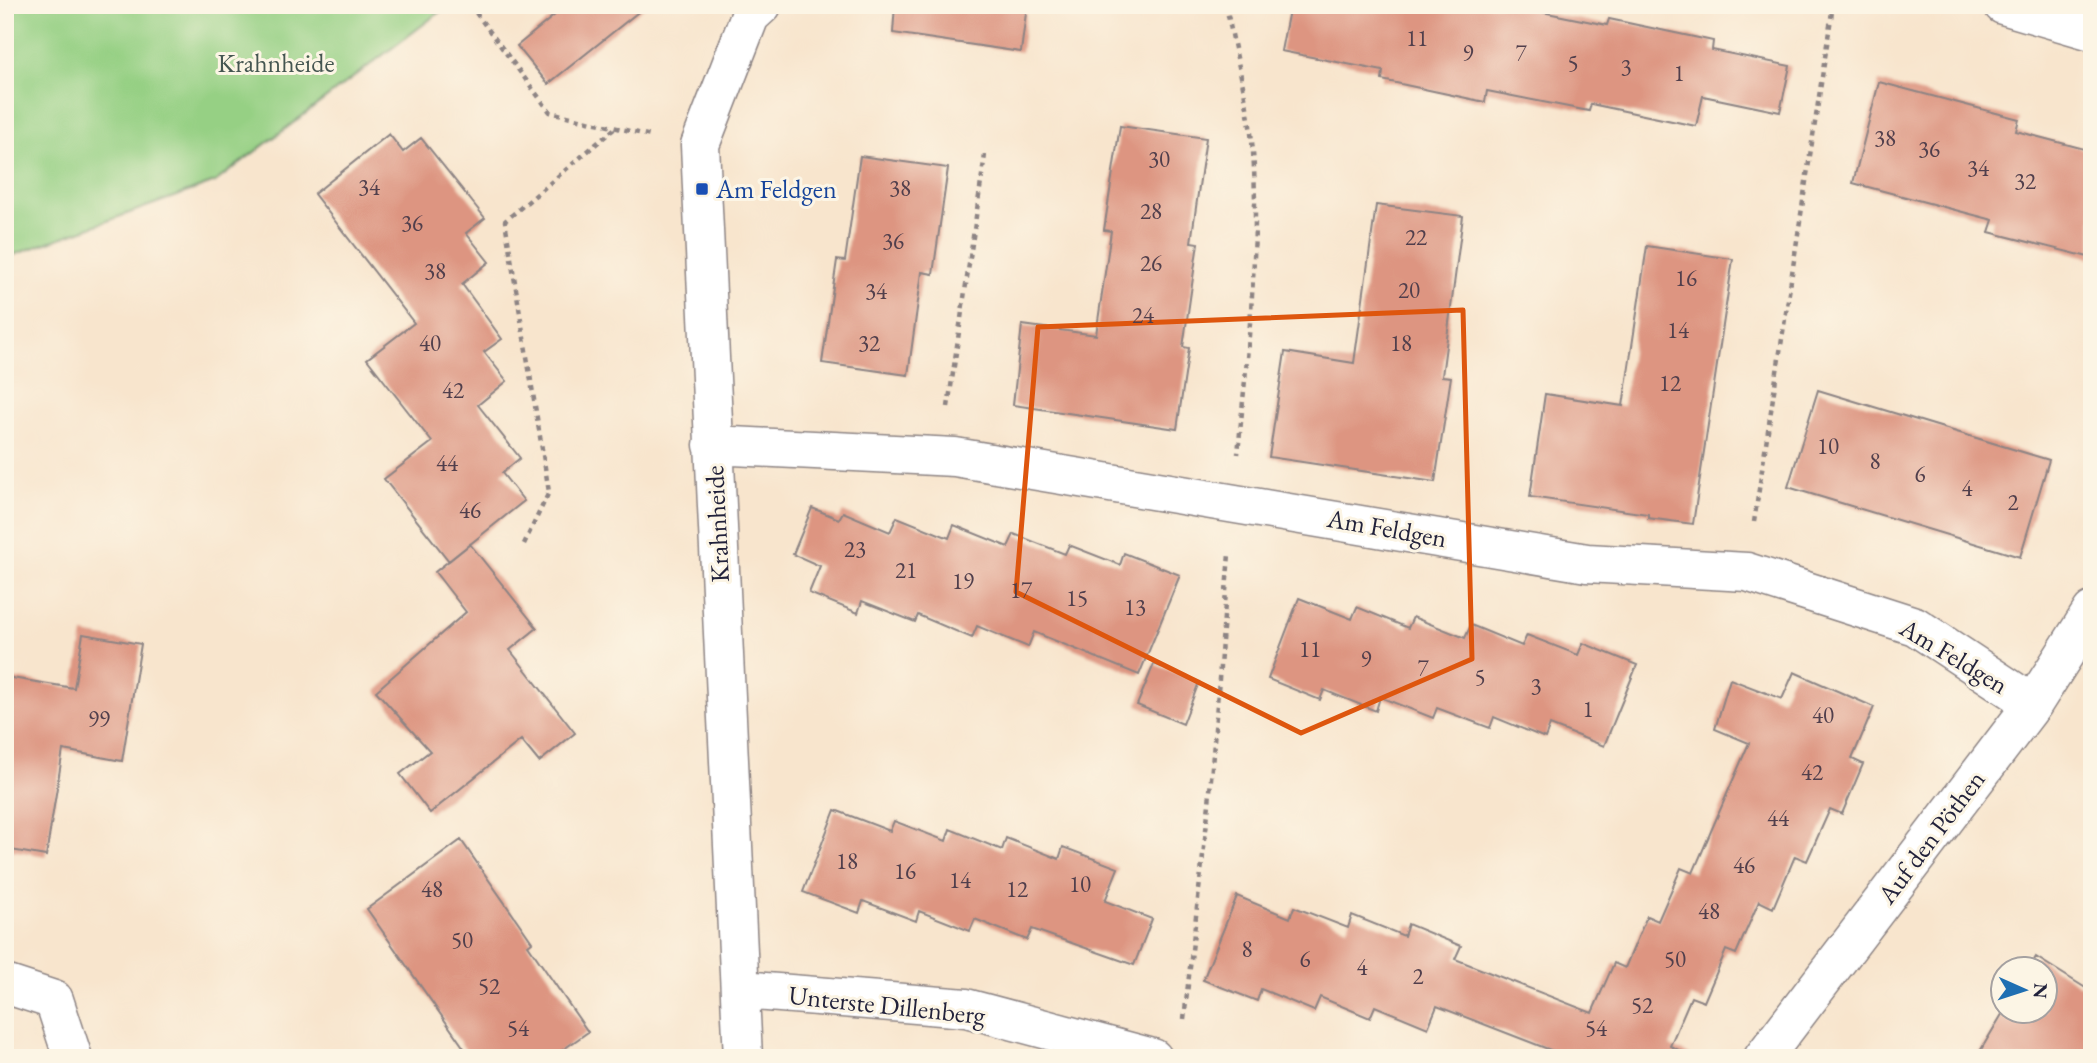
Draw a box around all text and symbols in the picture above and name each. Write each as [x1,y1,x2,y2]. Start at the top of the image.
house number: 11 [1406,23,1428,53]
house number: 9 [1462,38,1474,68]
house number: 7 [1515,38,1527,68]
park label: Krahnheide [217,46,335,80]
house number: 5 [1567,48,1579,78]
house number: 3 [1620,52,1632,82]
house number: 1 [1673,58,1685,88]
house number: 38 [1874,123,1896,153]
house number: 36 [1918,134,1940,164]
house number: 30 [1148,144,1170,174]
house number: 34 [1967,153,1990,183]
house number: 32 [2014,166,2036,196]
house number: 34 [358,172,381,202]
place label: Am Feldgen [715,172,837,206]
house number: 38 [889,173,911,203]
marker: Am Feldgen [694,181,710,197]
house number: 28 [1140,196,1162,226]
house number: 36 [401,208,423,238]
house number: 22 [1405,222,1427,252]
house number: 36 [882,226,904,256]
house number: 26 [1140,248,1162,278]
house number: 38 [424,256,446,286]
house number: 16 [1675,263,1697,293]
house number: 20 [1398,275,1420,305]
house number: 34 [865,276,888,306]
house number: 24 [1132,300,1155,330]
house number: 14 [1667,315,1690,345]
house number: 40 [419,328,441,358]
house number: 32 [858,328,880,358]
house number: 18 [1390,328,1412,358]
house number: 12 [1659,368,1681,398]
house number: 42 [442,375,464,405]
house number: 10 [1817,431,1839,461]
house number: 8 [1869,446,1881,476]
house number: 44 [436,448,459,478]
house number: 6 [1914,459,1926,489]
street label: Krahnheide [697,465,737,583]
house number: 4 [1961,473,1973,503]
house number: 2 [2007,487,2019,517]
house number: 46 [459,495,481,525]
street label: Am Feldgen [1324,501,1450,555]
house number: 23 [844,534,866,564]
house number: 21 [895,555,917,585]
house number: 19 [952,566,974,596]
house number: 17 [1010,575,1033,605]
house number: 15 [1066,583,1088,613]
house number: 13 [1124,592,1146,622]
street label: Am Feldgen [1893,610,2015,702]
house number: 11 [1299,634,1321,664]
house number: 9 [1360,644,1372,674]
house number: 7 [1417,653,1429,683]
house number: 5 [1474,662,1486,692]
house number: 3 [1530,671,1542,701]
house number: 1 [1582,694,1594,724]
house number: 40 [1812,700,1834,730]
house number: 99 [88,704,110,734]
house number: 42 [1801,757,1823,787]
street label: Auf den Pöthen [1869,763,1993,911]
house number: 44 [1767,803,1790,833]
house number: 18 [836,846,858,876]
house number: 46 [1733,850,1755,880]
house number: 16 [894,856,916,886]
house number: 14 [949,865,972,895]
house number: 10 [1069,869,1091,899]
house number: 48 [421,874,443,904]
house number: 12 [1006,874,1028,904]
house number: 48 [1698,896,1720,926]
house number: 50 [451,925,473,955]
house number: 8 [1241,934,1253,964]
house number: 6 [1299,944,1311,974]
house number: 50 [1664,944,1686,974]
house number: 4 [1356,952,1368,982]
north arrow [1988,954,2058,1024]
house number: 2 [1412,961,1424,991]
house number: 52 [478,971,500,1001]
street label: Unterste Dillenberg [787,978,988,1032]
text: N [2028,983,2053,1000]
house number: 52 [1631,990,1653,1020]
house number: 54 [507,1013,530,1043]
house number: 54 [1585,1013,1608,1043]

